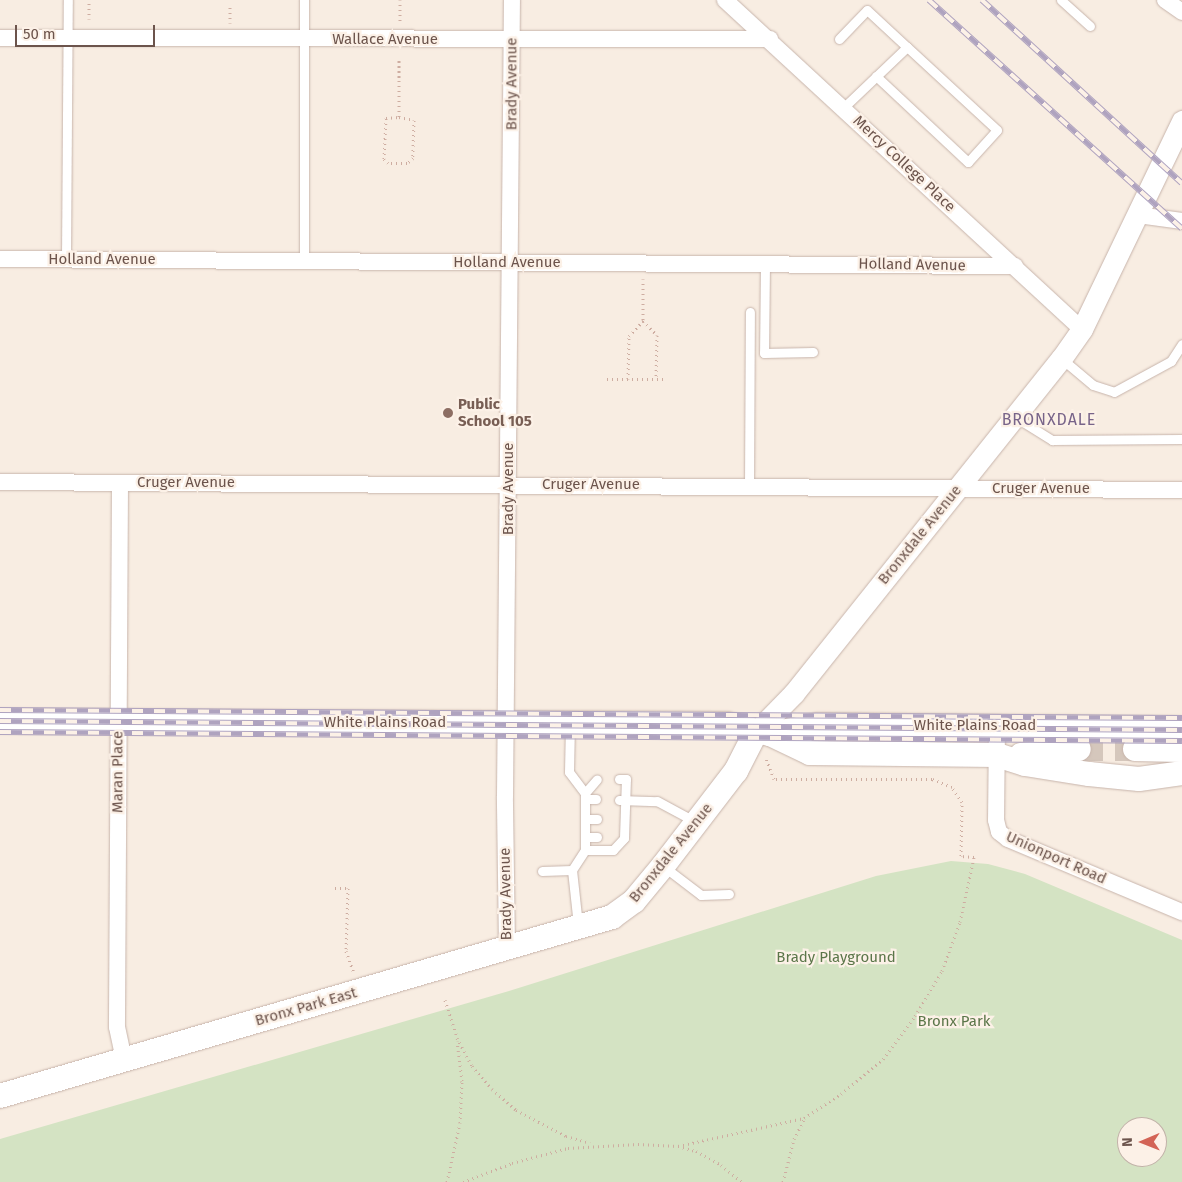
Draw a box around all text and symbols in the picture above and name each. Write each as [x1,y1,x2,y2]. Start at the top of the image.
scale bar [18,15,158,47]
text: 50 m [23,25,56,43]
street label: Wallace Avenue [332,31,438,49]
street label: Brady Avenue [503,38,521,130]
street label: Mercy College Place [849,112,959,216]
street label: Holland Avenue [48,251,156,269]
street label: Holland Avenue [453,254,561,272]
street label: Holland Avenue [858,255,966,275]
place label: Public School 105 [458,395,532,430]
marker: Public School 105 [442,407,454,419]
district label: BRONXDALE [1001,410,1097,430]
street label: Brady Avenue [500,443,518,535]
street label: Cruger Avenue [137,474,235,492]
street label: Cruger Avenue [542,476,640,494]
street label: Cruger Avenue [992,480,1090,498]
street label: Bronxdale Avenue [874,482,966,588]
street label: White Plains Road [324,714,446,732]
street label: White Plains Road [914,717,1036,735]
street label: Maran Place [109,731,127,813]
street label: Bronxdale Avenue [625,800,717,906]
street label: Unionport Road [1003,828,1109,888]
street label: Brady Avenue [496,848,516,940]
park label: Brady Playground [776,949,896,967]
street label: Bronx Park East [253,984,359,1030]
park label: Bronx Park [918,1013,990,1031]
north arrow [1117,1117,1167,1167]
text: N [1119,1137,1136,1147]

